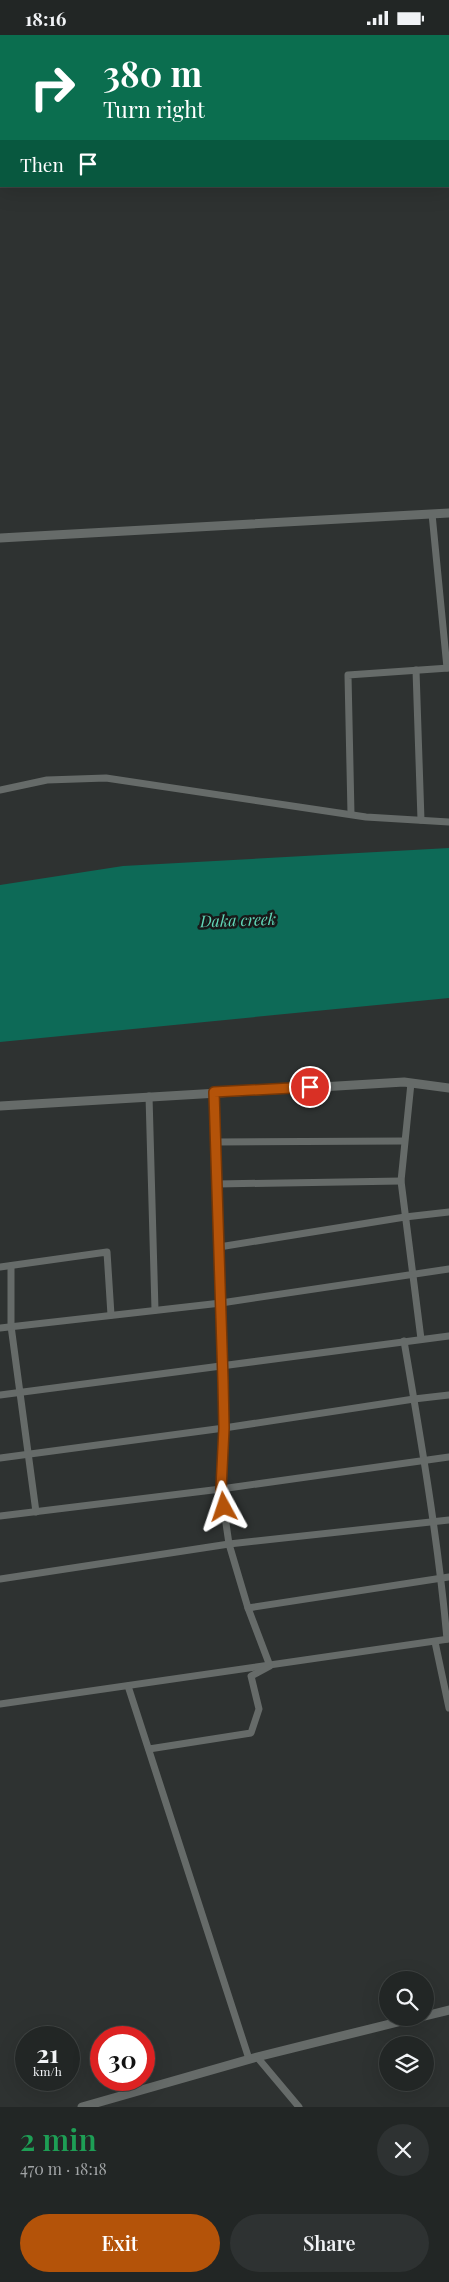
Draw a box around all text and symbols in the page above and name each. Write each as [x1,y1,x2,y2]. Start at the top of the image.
text: 18:16 [25,5,66,31]
text: 380 m [103,49,202,96]
icon: right [20,55,85,120]
text: Turn right [103,94,205,124]
icon: arrive [74,150,102,178]
text: Then [20,151,64,177]
water label: Daka creek [199,908,276,931]
pin [289,1066,331,1108]
icon: arrive [296,1073,324,1101]
position arrow [197,1480,249,1532]
map controls [379,1971,434,2091]
button: search [379,1971,434,2026]
speed limit sign: 30 [90,2026,155,2091]
text: 21 [36,2036,59,2069]
button: layers [379,2036,434,2091]
text: km/h [33,2063,62,2079]
text: 2 min [20,2119,97,2159]
button: close [377,2124,429,2176]
text: 470 m · 18:18 [20,2158,107,2179]
button: Exit [20,2214,220,2272]
button: Share [230,2214,429,2272]

